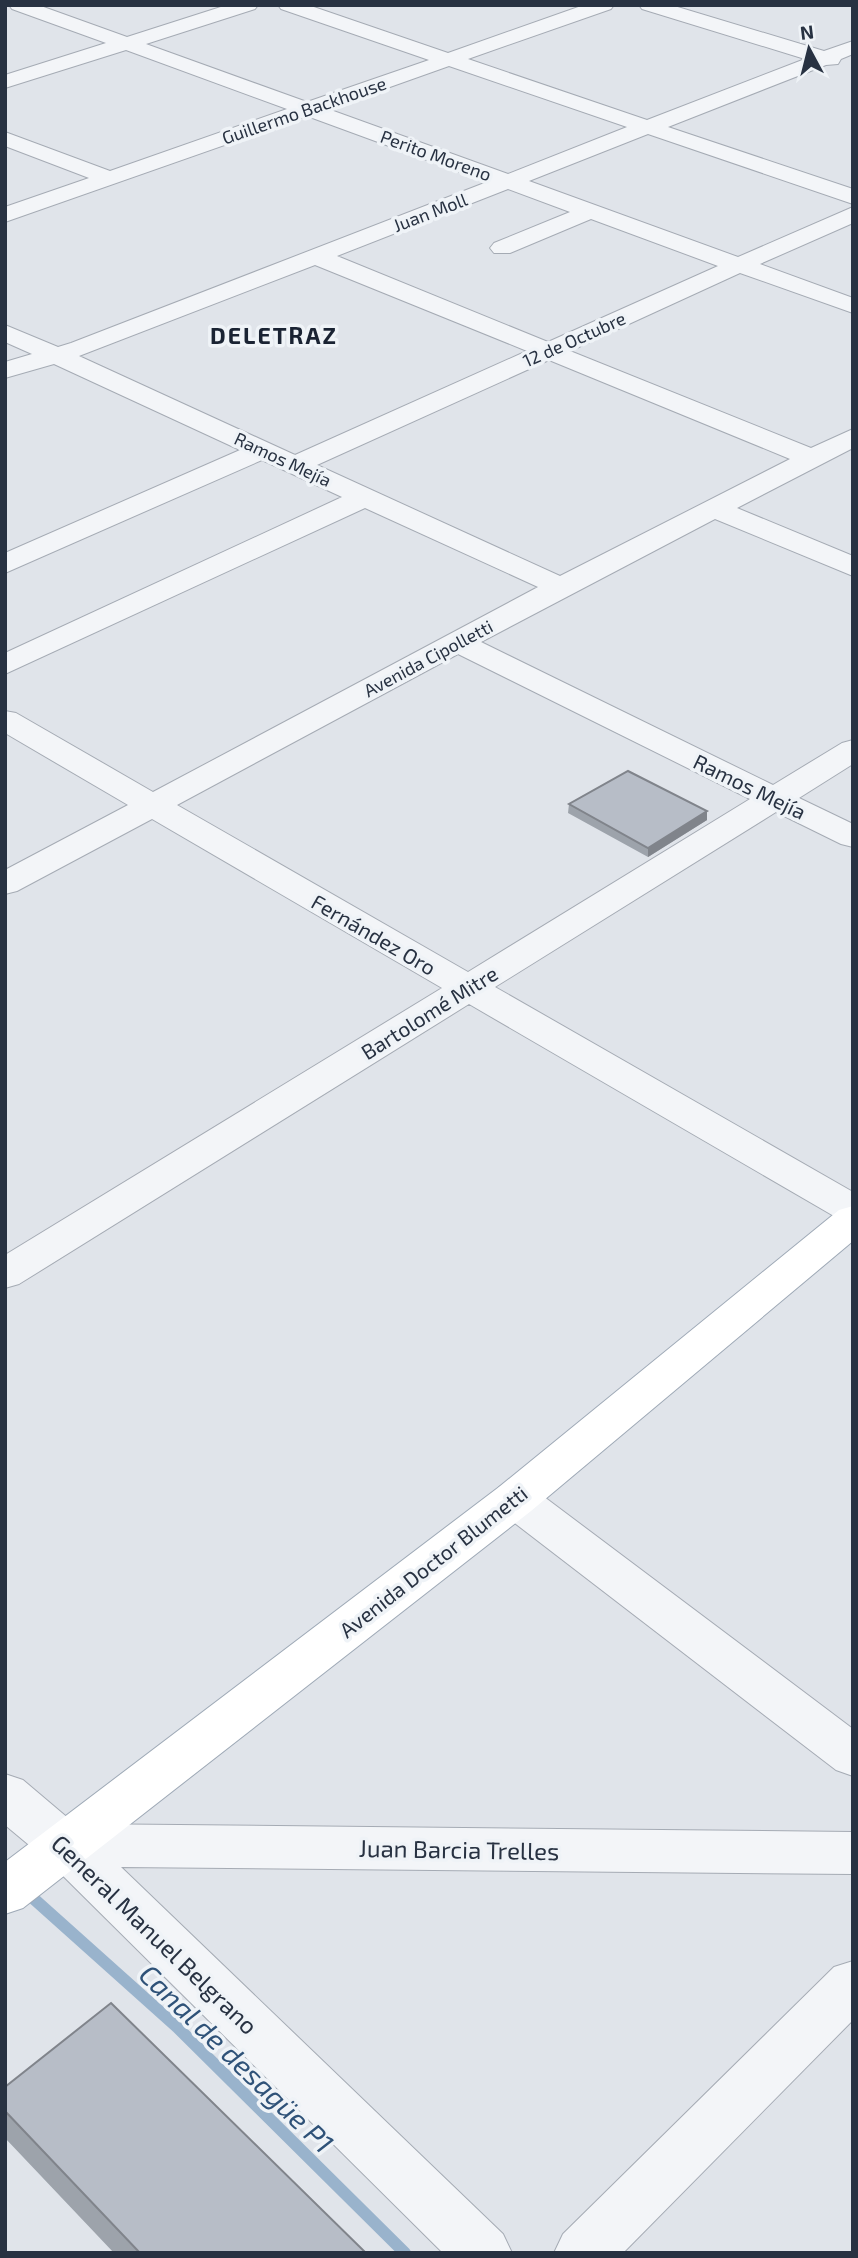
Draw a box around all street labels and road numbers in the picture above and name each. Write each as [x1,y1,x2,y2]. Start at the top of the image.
street label: Guillermo Backhouse [219,72,389,148]
street label: Perito Moreno [378,125,494,185]
street label: Juan Moll [390,188,471,236]
street label: 12 de Octubre [519,307,629,371]
street label: Ramos Mejía [231,427,335,491]
street label: Avenida Cipolletti [360,615,496,701]
street label: Ramos Mejía [689,748,810,825]
street label: Fernández Oro [307,888,441,980]
street label: Bartolomé Mitre [356,960,502,1064]
street label: Avenida Doctor Blumetti [334,1480,532,1642]
street label: General Manuel Belgrano [46,1828,264,2040]
street label: Juan Barcia Trelles [358,1833,560,1865]

